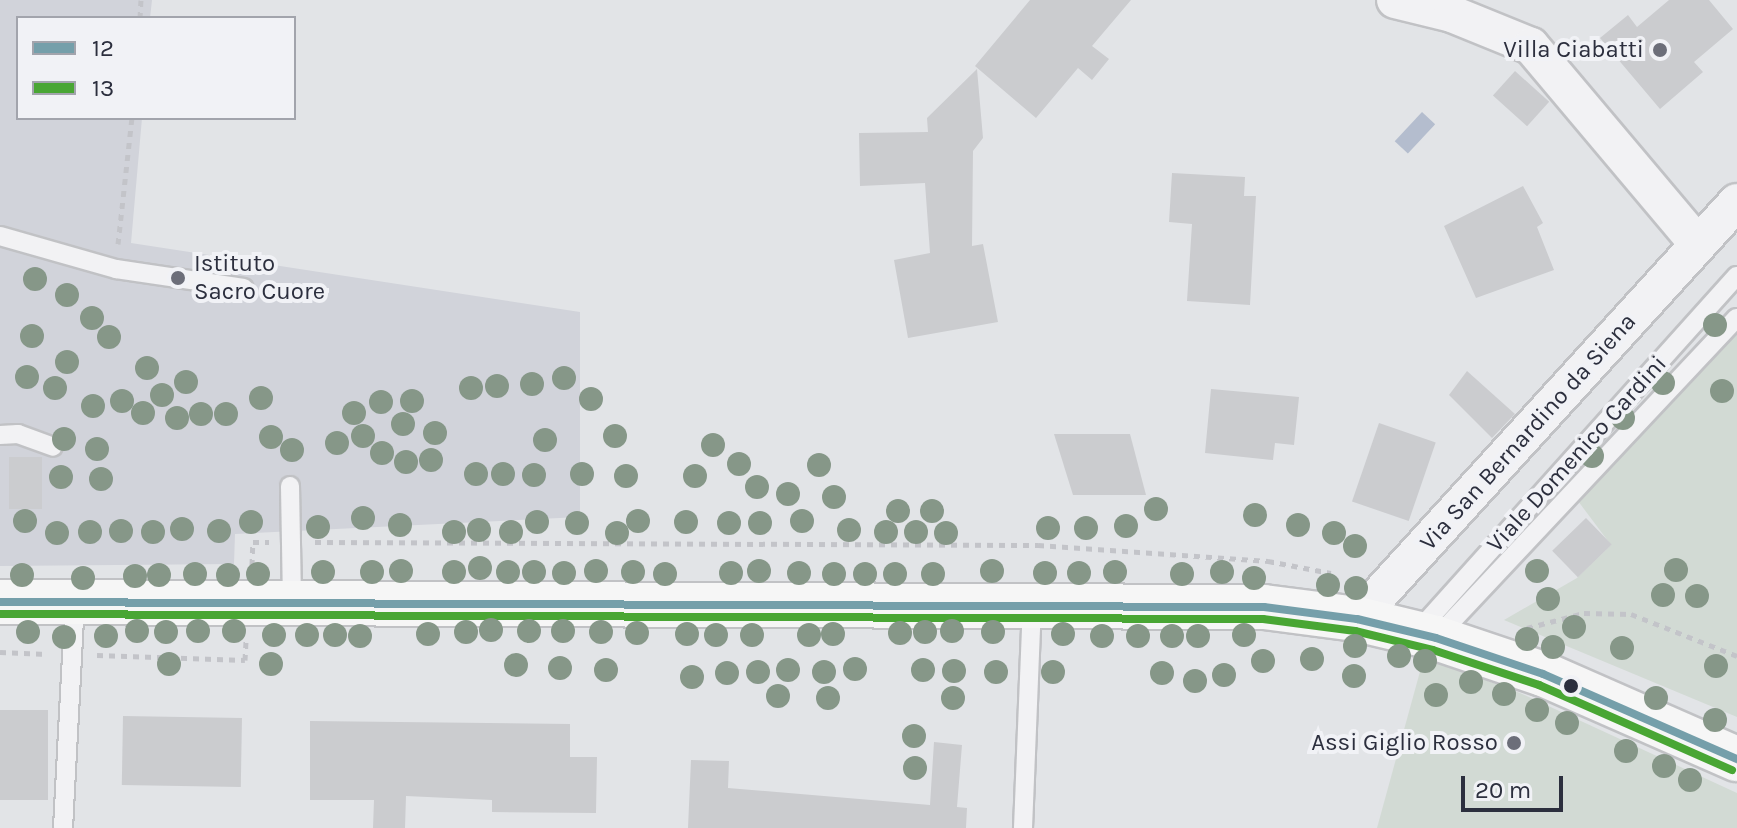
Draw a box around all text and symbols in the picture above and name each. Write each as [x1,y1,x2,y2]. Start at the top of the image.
legend [16,16,296,120]
text: 12 [92,34,114,62]
place label: Villa Ciabatti [1503,36,1644,64]
marker: Villa Ciabatti [1651,41,1669,59]
text: 13 [92,74,114,102]
place label: Istituto Sacro Cuore [194,250,325,306]
marker: Istituto Sacro Cuore [169,269,187,287]
street label: Via San Bernardino da Siena [1414,307,1642,557]
street label: Viale Domenico Cardini [1481,350,1673,558]
unlabelled marker [1563,678,1579,694]
place label: Assi Giglio Rosso [1311,729,1498,757]
marker: Assi Giglio Rosso [1505,734,1523,752]
scale bar [1465,760,1567,810]
text: 20 m [1475,776,1531,804]

